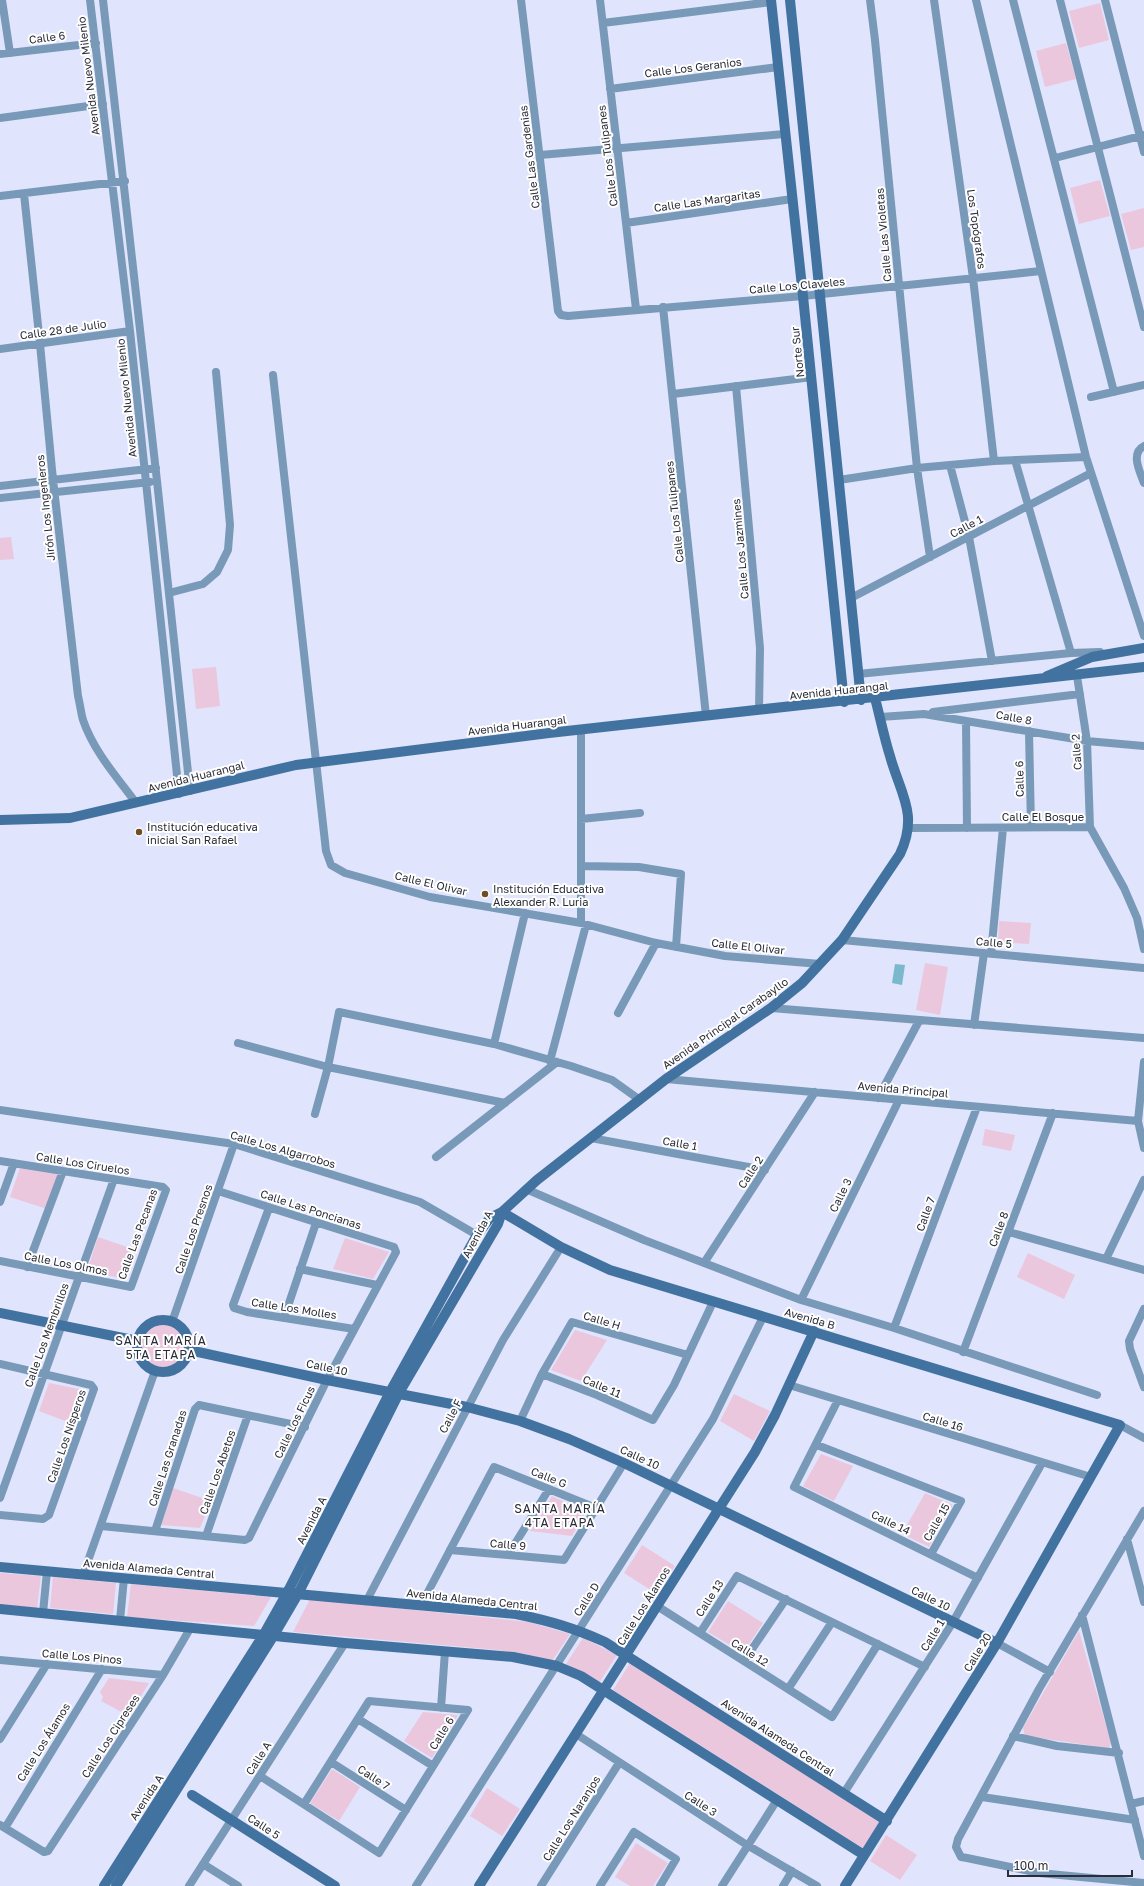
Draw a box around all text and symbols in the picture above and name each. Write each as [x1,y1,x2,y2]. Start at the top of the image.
street label: Avenida Nuevo Milenio [74,16,102,136]
street label: Calle 6 [28,28,66,46]
street label: Calle Los Geranios [644,55,742,79]
street label: Calle Las Gardenias [516,104,542,209]
street label: Calle Los Tulipanes [594,104,620,207]
street label: Calle Las Margaritas [653,186,761,214]
street label: Calle Las Violetas [872,187,894,282]
street label: Los Topógrafos [965,188,989,270]
street label: Calle Los Claveles [749,274,846,296]
street label: Calle 28 de Julio [19,316,108,342]
street label: Norte Sur [788,325,806,378]
street label: Avenida Nuevo Milenio [113,338,139,458]
street label: Jirón Los Ingenieros [33,454,57,562]
street label: Calle Los Tulipanes [662,460,686,563]
street label: Calle Los Jazmines [729,498,751,600]
street label: Calle 1 [947,512,985,540]
street label: Avenida Huarangal [789,678,890,702]
street label: Calle 8 [995,707,1033,727]
street label: Avenida Huarangal [467,712,568,738]
street label: Calle 2 [1068,734,1084,770]
street label: Avenida Huarangal [146,758,246,794]
street label: Calle 6 [1012,760,1026,797]
street label: Calle El Bosque [1002,810,1084,823]
place label: Institución educativa inicial San Rafael [147,820,258,846]
marker: Institución educativa inicial San Rafael [134,827,144,837]
street label: Calle El Olivar [394,868,469,898]
place label: Institución Educativa Alexander R. Luria [493,882,604,908]
marker: Institución Educativa Alexander R. Luria [480,889,490,899]
street label: Calle 5 [975,934,1013,950]
street label: Calle El Olivar [711,936,786,956]
street label: Avenida Principal Carabayllo [660,974,791,1071]
street label: Avenida Principal [857,1079,949,1099]
street label: Calle Los Algarrobos [229,1128,337,1170]
street label: Calle 1 [662,1134,698,1152]
street label: Calle Los Ciruelos [35,1149,131,1177]
street label: Calle 2 [735,1153,765,1191]
street label: Calle 3 [826,1176,854,1214]
street label: Calle Los Presnos [172,1182,214,1276]
street label: Calle Las Pecanas [115,1187,159,1281]
street label: Calle Las Poncianas [259,1187,363,1232]
street label: Calle 7 [913,1195,937,1233]
street label: Avenida A [459,1208,495,1260]
street label: Calle 8 [985,1209,1011,1248]
street label: Calle Los Olmos [23,1249,109,1278]
street label: Calle Los Membrillos [21,1281,71,1389]
street label: Calle Los Molles [250,1295,338,1321]
street label: Avenida B [783,1305,837,1331]
street label: Calle H [582,1308,622,1332]
district label: SANTA MARÍA 5TA ETAPA [115,1333,207,1362]
street label: Calle 10 [305,1356,349,1378]
street label: Calle 11 [581,1372,623,1400]
street label: Calle Los Ficus [271,1383,317,1460]
street label: Calle Los Nísperos [44,1387,88,1484]
street label: Calle F [436,1397,464,1435]
street label: Calle Las Granadas [145,1408,189,1508]
street label: Calle 16 [921,1409,965,1433]
street label: Calle Los Abetos [196,1428,238,1516]
street label: Calle 10 [618,1442,662,1472]
street label: Calle G [529,1464,569,1490]
street label: Avenida A [293,1493,329,1546]
district label: SANTA MARÍA 4TA ETAPA [514,1501,606,1530]
street label: Calle 15 [920,1501,952,1543]
street label: Calle 14 [869,1507,913,1537]
street label: Calle 9 [489,1536,527,1552]
street label: Avenida Alameda Central [83,1556,216,1580]
street label: Calle Los Álamos [614,1564,672,1648]
street label: Calle 13 [692,1577,726,1619]
street label: Calle D [570,1580,602,1618]
street label: Calle 10 [909,1583,953,1613]
street label: Avenida Alameda Central [406,1586,539,1612]
street label: Calle 1 [917,1617,947,1653]
street label: Calle 20 [960,1630,994,1674]
street label: Calle 12 [729,1635,771,1669]
street label: Calle Los Pinos [41,1646,123,1666]
street label: Calle Los Cipreses [78,1692,142,1780]
street label: Avenida Alameda Central [719,1696,837,1779]
street label: Calle Los Álamos [14,1700,72,1784]
street label: Calle 6 [426,1714,456,1752]
street label: Calle A [242,1738,274,1777]
street label: Calle 7 [356,1762,393,1792]
street label: Avenida A [126,1771,166,1822]
street label: Calle Los Naranjos [539,1773,603,1863]
street label: Calle 3 [682,1788,720,1818]
street label: Calle 5 [245,1811,283,1841]
scale bar [1008,1852,1132,1878]
text: 100 m [1014,1858,1048,1873]

